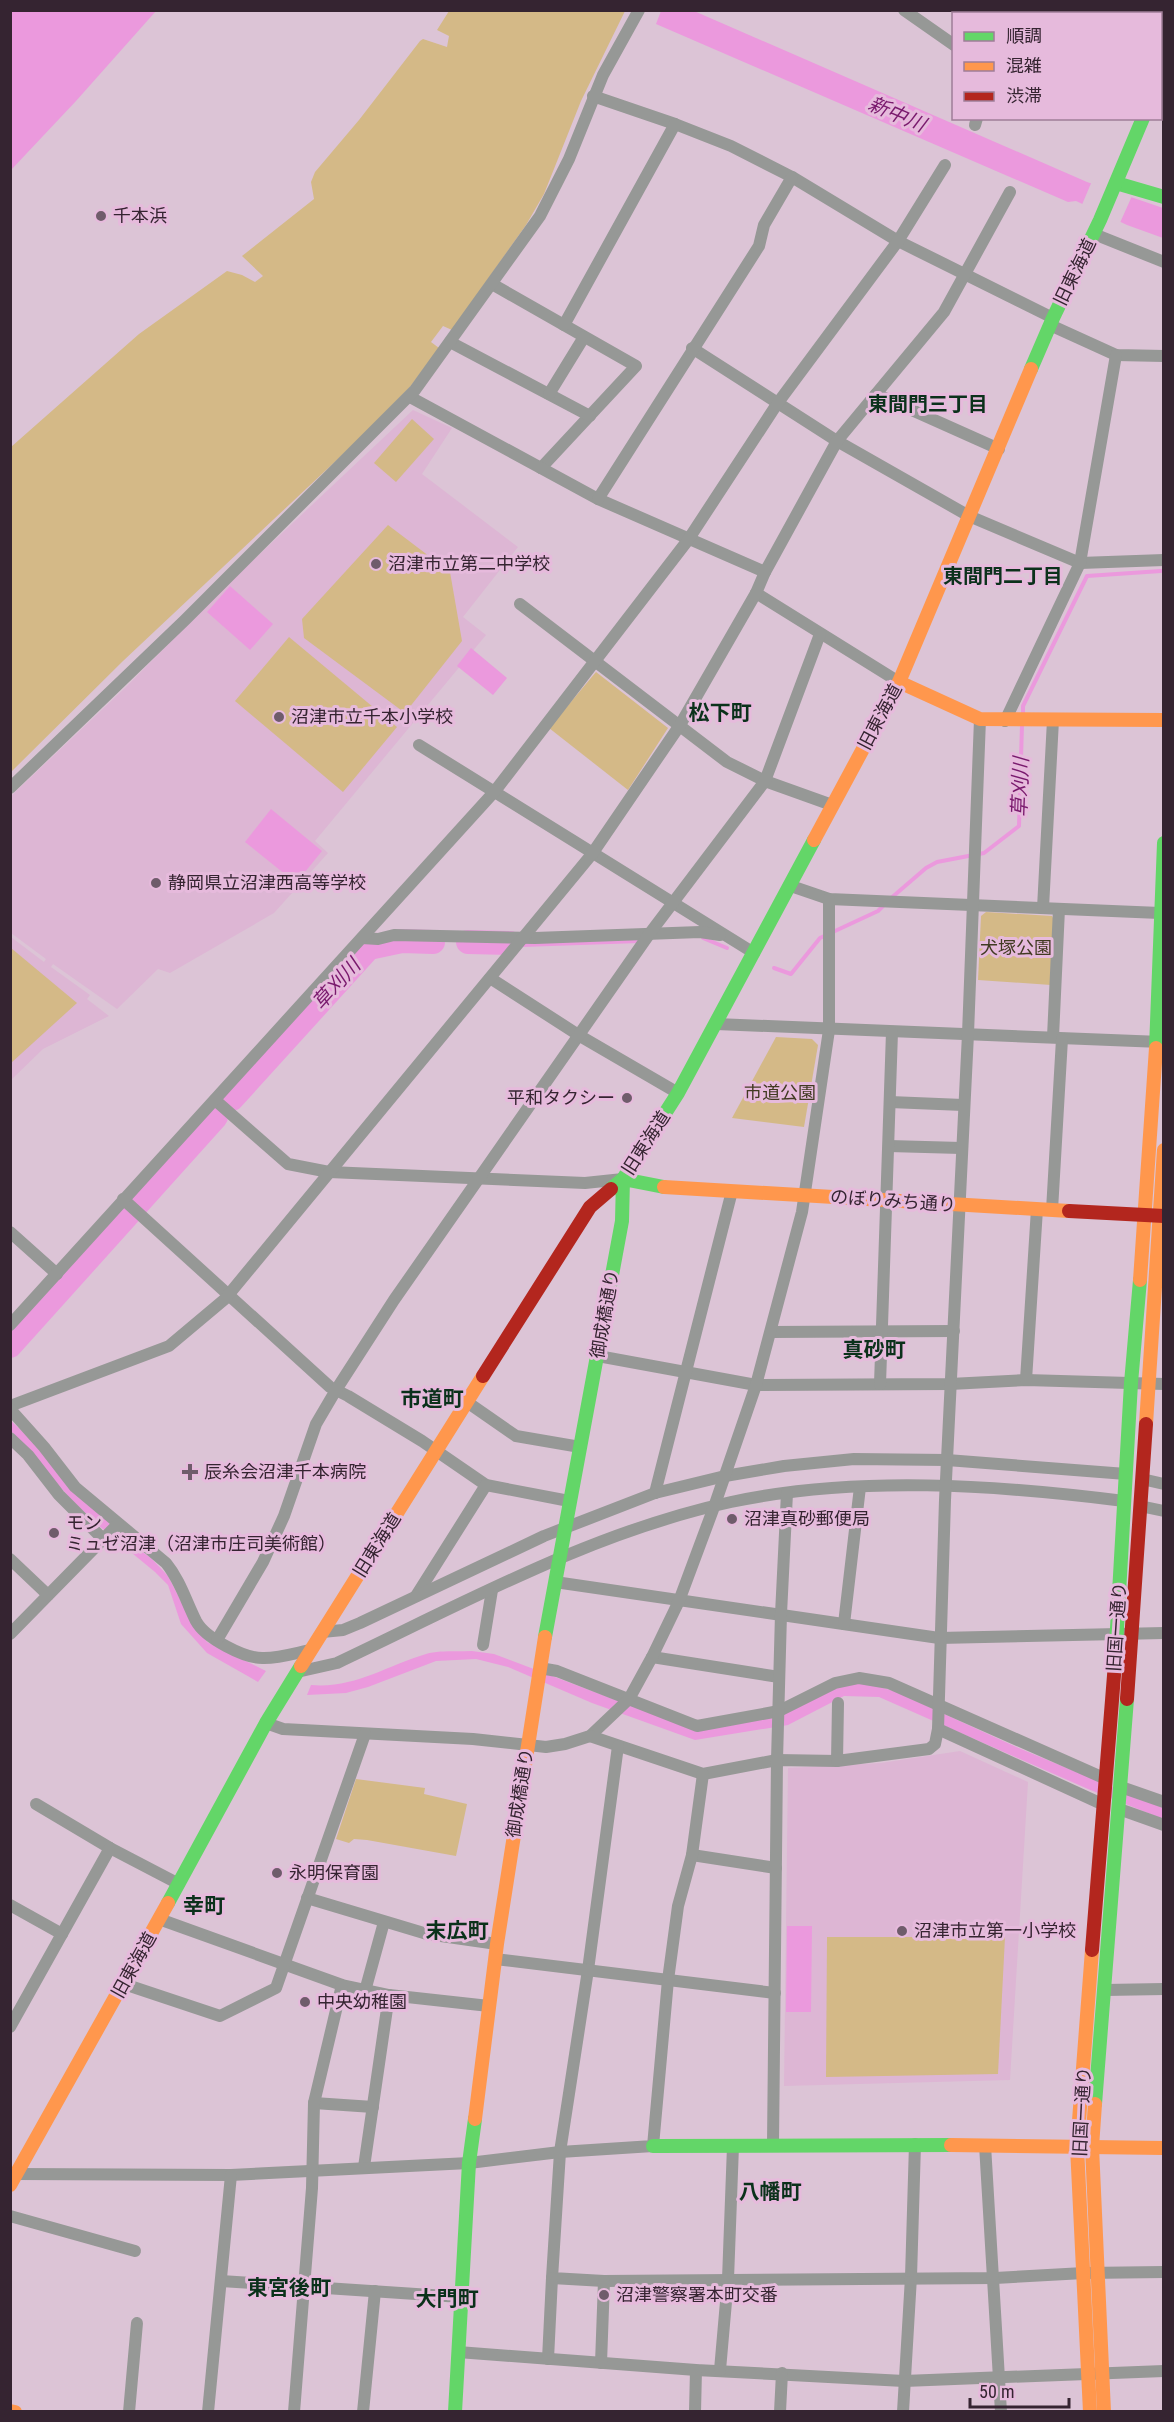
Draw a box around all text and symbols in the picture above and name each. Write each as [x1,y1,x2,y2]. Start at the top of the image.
legend [952,12,1162,120]
text: 順調 [1006,25,1042,46]
text: 混雑 [1006,55,1042,76]
text: 渋滞 [1006,85,1042,106]
water label: 新中川 [865,91,931,138]
place label: 千本浜 [113,205,167,226]
marker: 千本浜 [94,209,108,223]
street label: 旧東海道 [1049,235,1100,309]
district label: 東間門三丁目 [868,392,988,416]
place label: 沼津市立第二中学校 [388,553,550,574]
marker: 沼津市立第二中学校 [369,557,383,571]
district label: 東間門二丁目 [943,564,1063,588]
street label: 旧東海道 [853,680,906,753]
district label: 松下町 [689,701,752,725]
place label: 沼津市立千本小学校 [291,706,453,727]
marker: 沼津市立千本小学校 [272,710,286,724]
water label: 草刈川 [1007,755,1033,817]
place label: 静岡県立沼津西高等学校 [168,872,366,893]
marker: 静岡県立沼津西高等学校 [149,876,163,890]
park label: 犬塚公園 [980,937,1052,958]
water label: 草刈川 [307,952,366,1014]
park label: 市道公園 [744,1082,816,1103]
place label: 平和タクシー [507,1087,615,1108]
marker: 平和タクシー [620,1091,634,1105]
street label: 旧東海道 [617,1107,674,1179]
street label: のぼりみち通り [829,1186,957,1215]
street label: 御成橋通り [586,1268,623,1360]
district label: 真砂町 [843,1338,906,1362]
district label: 市道町 [401,1387,464,1411]
place label: 辰糸会沼津千本病院 [204,1461,366,1482]
marker: 辰糸会沼津千本病院 [181,1463,199,1481]
place label: 沼津真砂郵便局 [744,1508,870,1529]
street label: 旧東海道 [349,1509,405,1581]
place label: モン ミュゼ沼津（沼津市庄司美術館） [66,1512,336,1554]
marker: 沼津真砂郵便局 [725,1512,739,1526]
marker: モン ミュゼ沼津（沼津市庄司美術館） [47,1526,61,1540]
street label: 旧国一通り [1103,1581,1130,1673]
street label: 御成橋通り [502,1747,537,1839]
place label: 永明保育園 [289,1862,379,1883]
marker: 永明保育園 [270,1866,284,1880]
district label: 幸町 [183,1894,225,1918]
district label: 末広町 [426,1919,489,1943]
place label: 沼津市立第一小学校 [914,1920,1076,1941]
marker: 沼津市立第一小学校 [895,1924,909,1938]
street label: 旧東海道 [107,1928,160,2001]
place label: 中央幼稚園 [317,1991,407,2012]
marker: 中央幼稚園 [298,1995,312,2009]
street label: 旧国一通り [1069,2066,1094,2157]
district label: 八幡町 [739,2180,802,2204]
district label: 東宮後町 [247,2276,331,2300]
place label: 沼津警察署本町交番 [616,2284,778,2305]
district label: 大門町 [416,2287,479,2311]
marker: 沼津警察署本町交番 [597,2288,611,2302]
scale bar [970,2371,1069,2409]
text: 50 m [979,2381,1014,2402]

